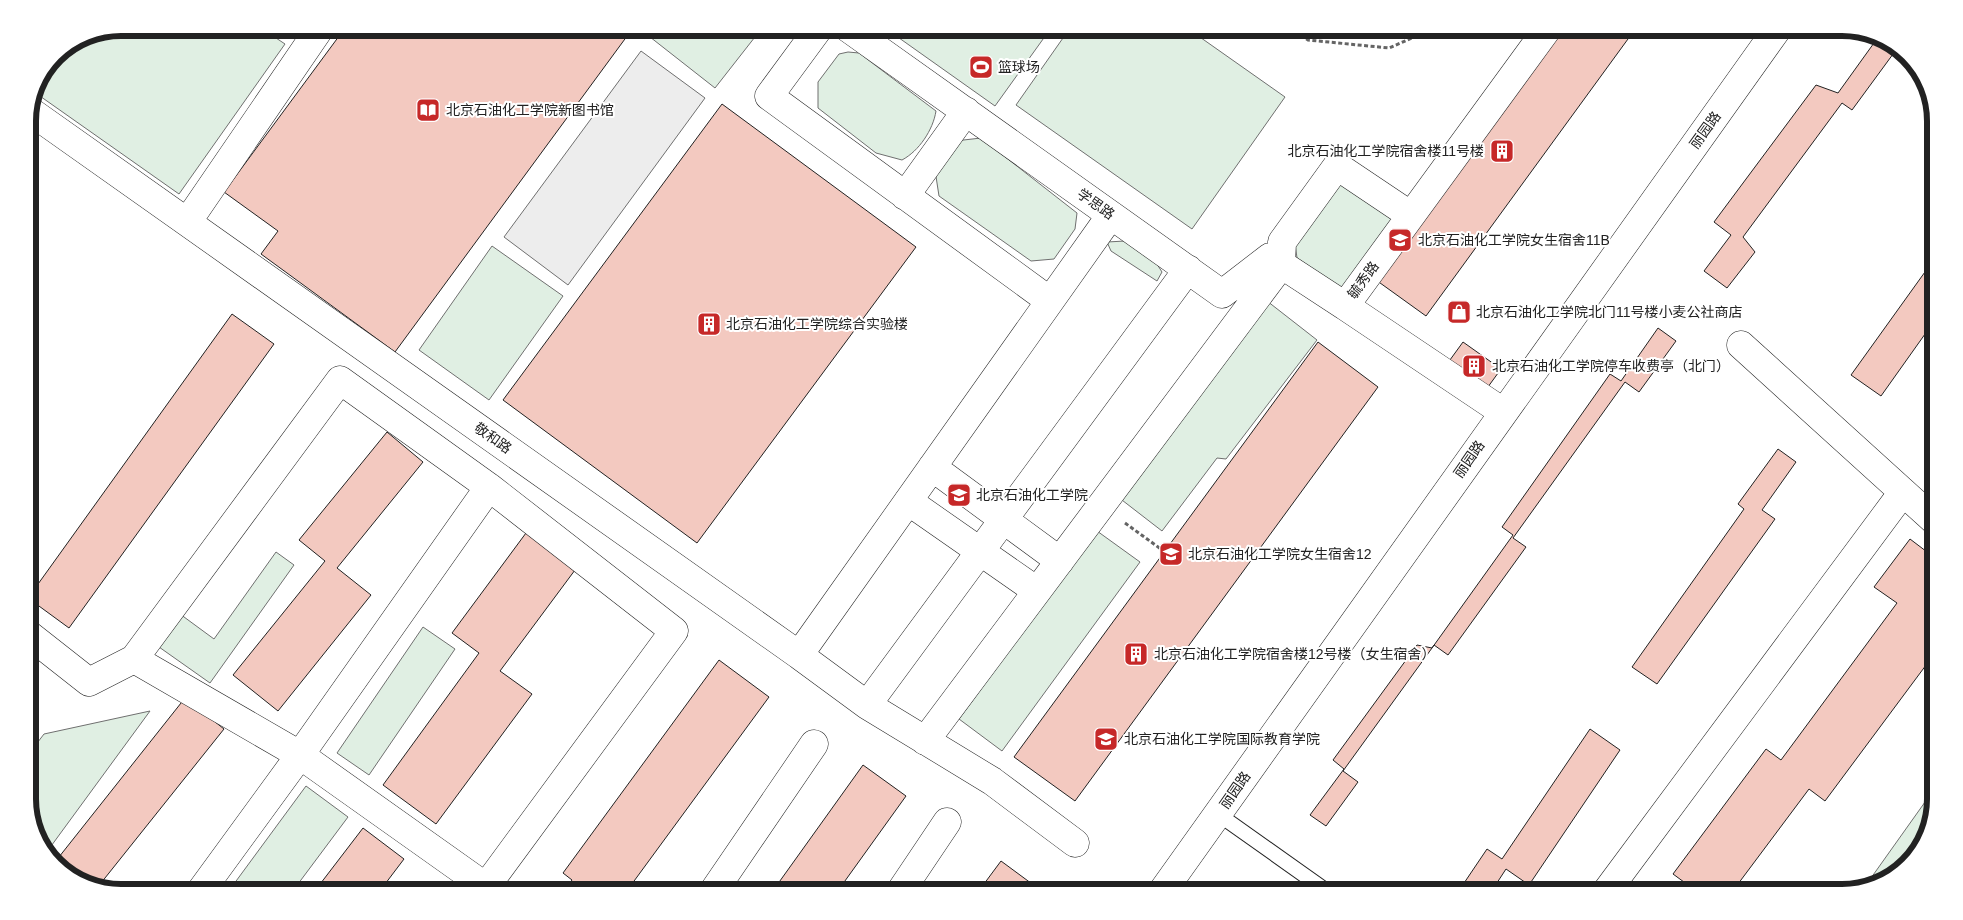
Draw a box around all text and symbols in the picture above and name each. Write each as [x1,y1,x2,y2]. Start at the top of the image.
sports icon: 篮球场 [968,54,994,80]
place label: 篮球场 [998,59,1040,75]
library icon: 北京石油化工学院新图书馆 [415,97,441,123]
place label: 北京石油化工学院新图书馆 [446,102,614,118]
street label: 丽园路 [1686,108,1724,152]
building icon: 北京石油化工学院宿舍楼11号楼 [1489,138,1515,164]
place label: 北京石油化工学院宿舍楼11号楼 [1287,143,1484,159]
street label: 学思路 [1074,185,1118,223]
school or university icon: 北京石油化工学院女生宿舍11B [1387,227,1413,253]
place label: 北京石油化工学院女生宿舍11B [1418,232,1610,248]
street label: 毓秀路 [1344,258,1382,302]
shop icon: 北京石油化工学院北门11号楼小麦公社商店 [1446,299,1472,325]
place label: 北京石油化工学院北门11号楼小麦公社商店 [1476,304,1743,320]
building icon: 北京石油化工学院综合实验楼 [696,311,722,337]
place label: 北京石油化工学院综合实验楼 [726,316,908,332]
building icon: 北京石油化工学院停车收费亭（北门） [1461,353,1487,379]
place label: 北京石油化工学院停车收费亭（北门） [1492,358,1730,374]
street label: 敬和路 [471,419,515,457]
street label: 丽园路 [1450,437,1488,481]
school or university icon: 北京石油化工学院 [946,482,972,508]
place label: 北京石油化工学院 [976,487,1088,503]
school or university icon: 北京石油化工学院女生宿舍12 [1158,541,1184,567]
place label: 北京石油化工学院女生宿舍12 [1188,546,1372,562]
building icon: 北京石油化工学院宿舍楼12号楼（女生宿舍） [1123,641,1149,667]
place label: 北京石油化工学院宿舍楼12号楼（女生宿舍） [1154,646,1436,662]
school or university icon: 北京石油化工学院国际教育学院 [1093,726,1119,752]
place label: 北京石油化工学院国际教育学院 [1124,731,1320,747]
street label: 丽园路 [1216,768,1254,812]

